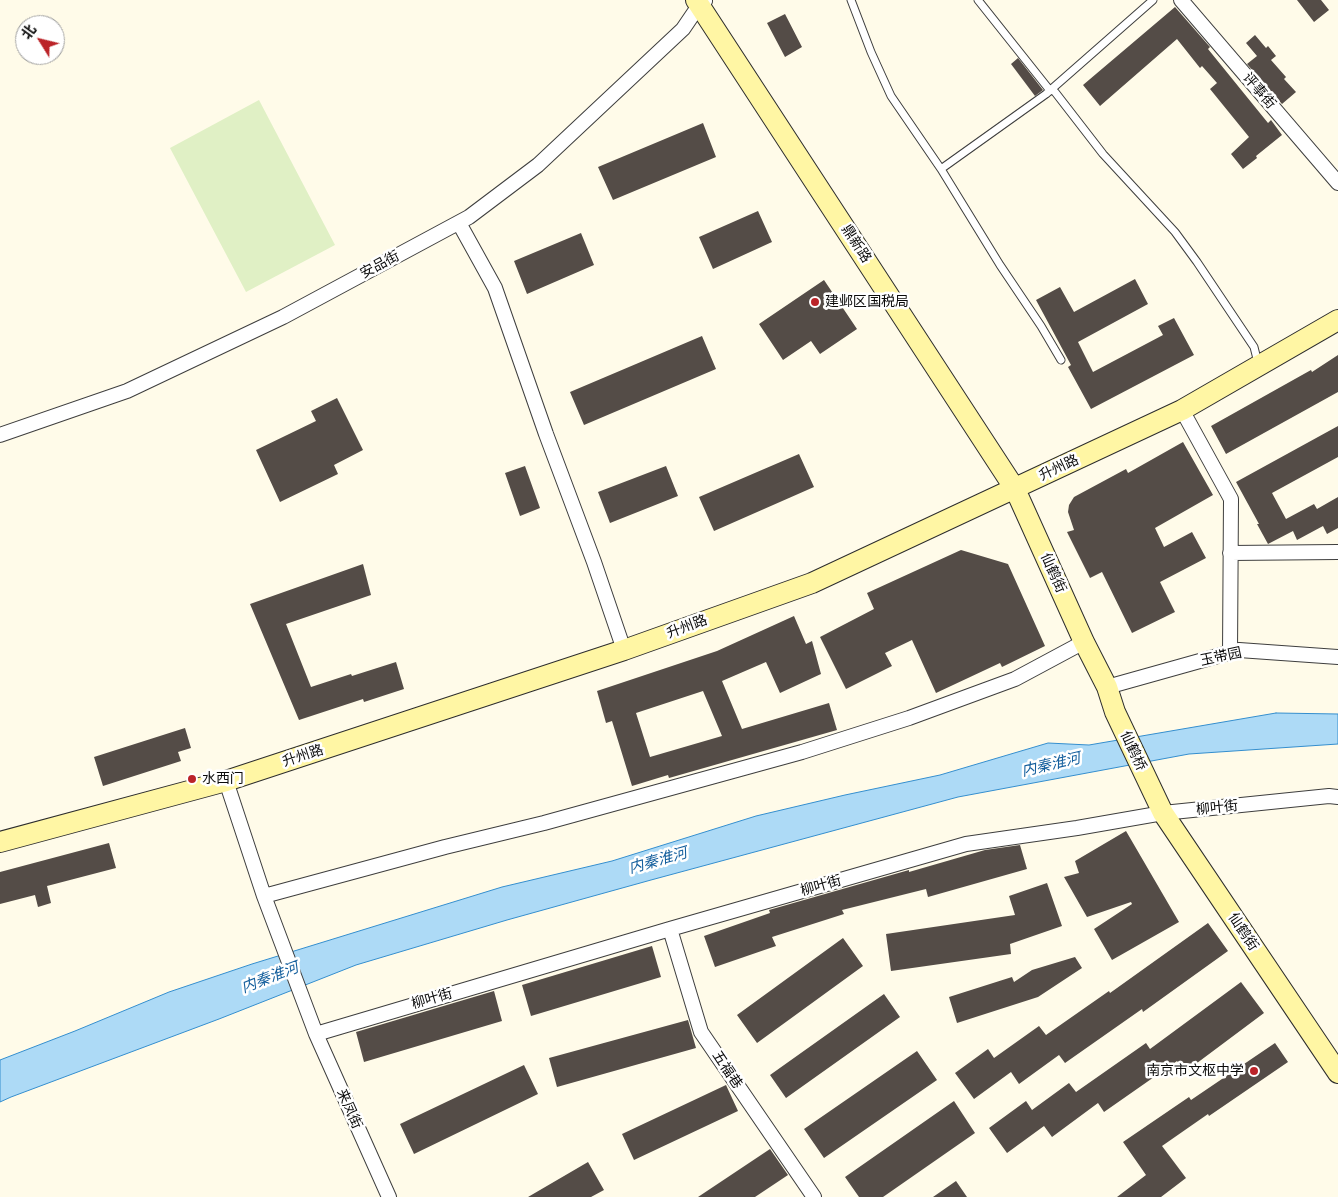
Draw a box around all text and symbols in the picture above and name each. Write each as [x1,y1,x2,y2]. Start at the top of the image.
north arrow [15,15,65,65]
text: 北 [16,20,40,43]
street label: 评事街 [1239,70,1279,112]
street label: 鼎新路 [838,222,874,266]
street label: 安品街 [358,248,402,282]
place label: 建邺区国税局 [825,294,909,310]
marker: 建邺区国税局 [809,296,821,308]
street label: 升州路 [1036,452,1082,484]
street label: 仙鹤街 [1037,550,1069,596]
street label: 升州路 [664,612,710,642]
street label: 玉带园 [1199,644,1243,670]
street label: 仙鹤桥 [1117,728,1149,774]
street label: 升州路 [280,742,326,770]
water label: 内秦淮河 [1020,749,1082,781]
place label: 水西门 [202,771,244,787]
marker: 水西门 [186,773,198,785]
street label: 柳叶街 [1195,797,1239,819]
water label: 内秦淮河 [627,844,689,878]
street label: 柳叶街 [798,872,844,900]
street label: 仙鹤街 [1224,910,1262,954]
water label: 内秦淮河 [239,959,301,997]
street label: 柳叶街 [409,985,455,1013]
street label: 五福巷 [708,1048,746,1092]
place label: 南京市文枢中学 [1146,1063,1244,1079]
marker: 南京市文枢中学 [1248,1065,1260,1077]
street label: 来凤街 [333,1086,365,1132]

